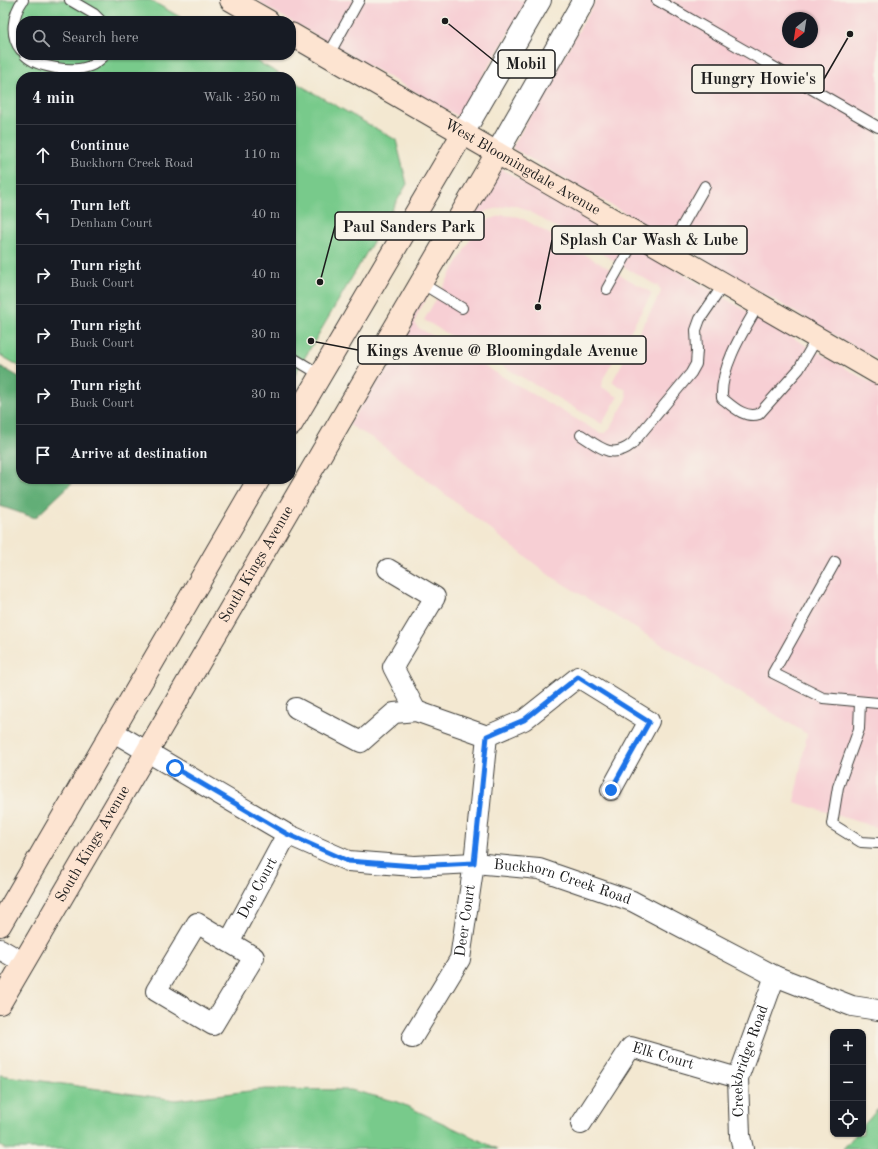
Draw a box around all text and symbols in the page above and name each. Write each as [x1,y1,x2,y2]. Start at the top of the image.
north arrow [782,12,818,48]
search box [16,16,296,60]
icon: search [30,27,52,49]
text: Search here [62,31,139,46]
callout: Mobil [498,50,555,78]
text: Mobil [506,57,546,73]
callout: Hungry Howie's [692,65,824,93]
text: Hungry Howie's [700,72,816,88]
text: 4 min [32,90,75,107]
text: Walk · 250 m [203,91,280,104]
street label: West Bloomingdale Avenue [442,117,603,218]
text: Continue [70,139,129,154]
icon: ahead [32,144,54,166]
text: 110 m [243,148,280,161]
text: Buckhorn Creek Road [70,157,193,170]
text: Turn left [70,199,130,214]
icon: left [32,204,54,226]
text: 40 m [251,208,280,221]
callout: Paul Sanders Park [335,212,484,240]
text: Denham Court [70,217,153,230]
text: Paul Sanders Park [343,220,475,236]
callout: Splash Car Wash & Lube [552,226,747,254]
text: Splash Car Wash & Lube [560,233,738,249]
text: Turn right [70,259,141,274]
icon: right [32,264,54,286]
text: 40 m [251,268,280,281]
text: Buck Court [70,277,134,290]
text: Turn right [70,319,141,334]
icon: right [32,324,54,346]
text: 30 m [251,328,280,341]
callout: Kings Avenue @ Bloomingdale Avenue [358,336,646,364]
text: Buck Court [70,337,134,350]
text: Kings Avenue @ Bloomingdale Avenue [366,344,638,360]
text: Turn right [70,379,141,394]
icon: right [32,384,54,406]
text: 30 m [251,388,280,401]
text: Buck Court [70,397,134,410]
icon: arrive [32,444,54,466]
text: Arrive at destination [70,447,208,462]
street label: South Kings Avenue [217,503,296,625]
route start [166,759,184,777]
route end [602,781,620,799]
street label: South Kings Avenue [53,783,133,905]
street label: Doe Court [235,855,280,921]
street label: Buckhorn Creek Road [493,857,633,908]
street label: Deer Court [453,884,478,958]
street label: Creekbridge Road [730,1003,771,1118]
map controls [830,1029,866,1137]
button: + [830,1029,866,1065]
street label: Elk Court [630,1040,695,1072]
button: − [830,1065,866,1101]
button: locate [830,1101,866,1137]

